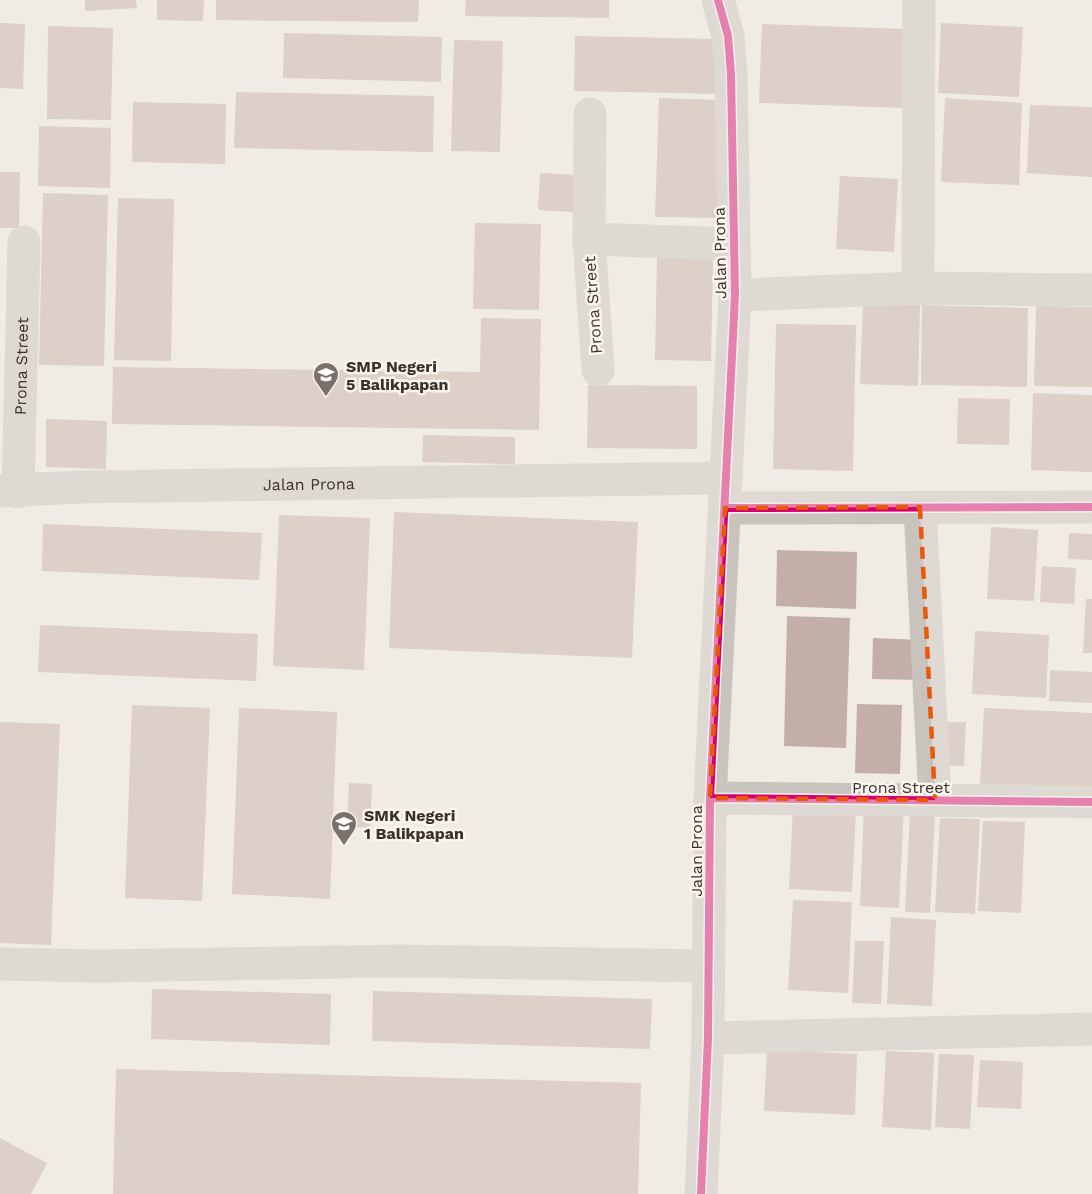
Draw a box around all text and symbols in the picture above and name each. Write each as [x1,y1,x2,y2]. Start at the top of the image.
street label: Jalan Prona [710,207,730,299]
street label: Prona Street [580,255,606,354]
street label: Prona Street [10,317,32,415]
place label: SMP Negeri 5 Balikpapan [346,357,448,394]
school or university icon: SMP Negeri 5 Balikpapan [311,360,341,398]
street label: Jalan Prona [263,474,355,494]
street label: Prona Street [852,778,950,797]
street label: Jalan Prona [687,805,706,897]
place label: SMK Negeri 1 Balikpapan [364,806,464,843]
school or university icon: SMK Negeri 1 Balikpapan [329,809,359,847]

